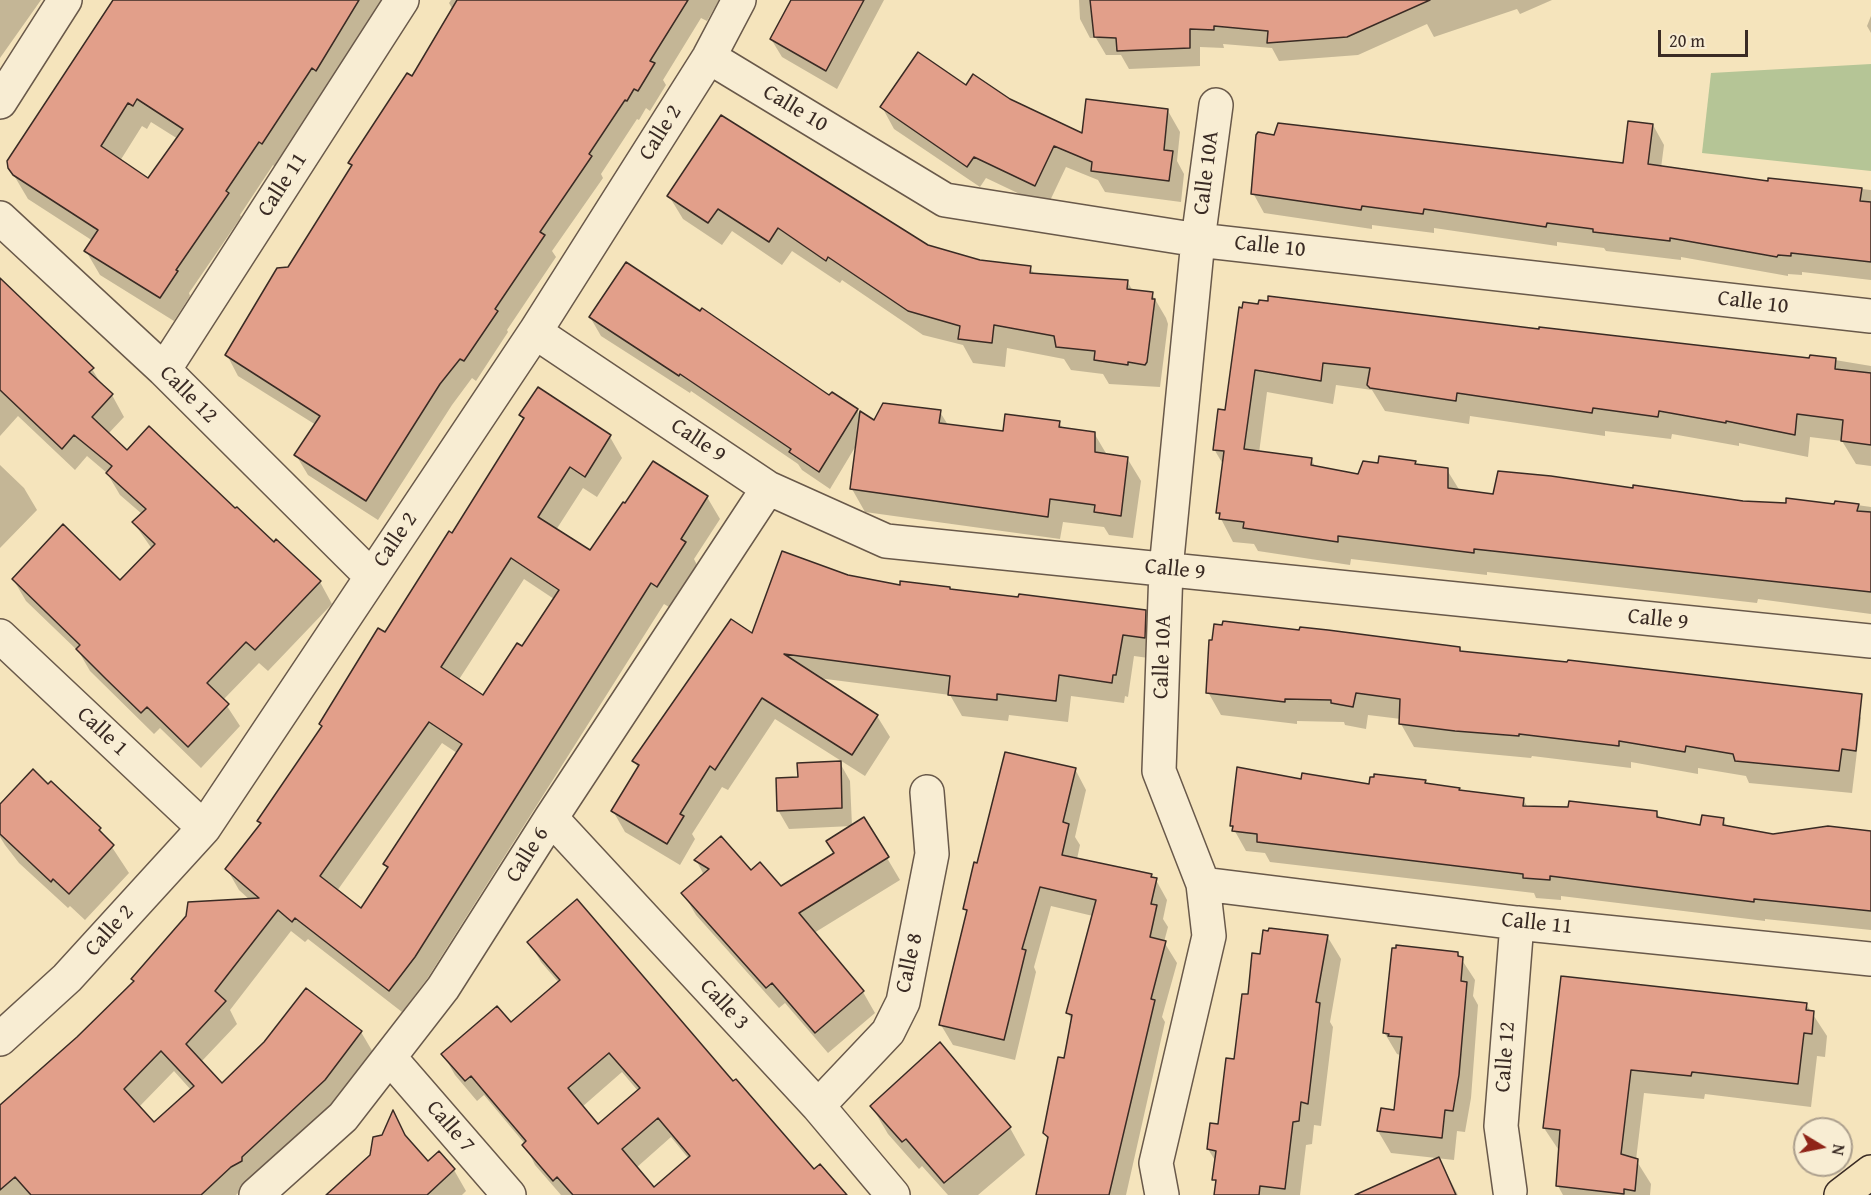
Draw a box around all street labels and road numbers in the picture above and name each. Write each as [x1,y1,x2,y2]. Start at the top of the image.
street label: Calle 10 [758,79,832,139]
street label: Calle 2 [634,100,688,166]
street label: Calle 10A [1189,130,1225,216]
street label: Calle 11 [253,148,313,222]
street label: Calle 10 [1233,230,1307,264]
street label: Calle 10 [1716,286,1790,320]
street label: Calle 12 [154,361,222,429]
street label: Calle 9 [666,413,730,469]
street label: Calle 2 [368,508,424,572]
street label: Calle 9 [1144,554,1206,586]
street label: Calle 9 [1627,604,1689,636]
street label: Calle 10A [1148,614,1178,700]
street label: Calle 1 [71,702,133,762]
street label: Calle 6 [501,822,555,888]
street label: Calle 2 [80,900,140,962]
street label: Calle 11 [1500,907,1574,941]
street label: Calle 8 [891,931,929,995]
street label: Calle 3 [694,974,754,1036]
street label: Calle 12 [1490,1021,1522,1093]
street label: Calle 7 [420,1096,480,1158]

